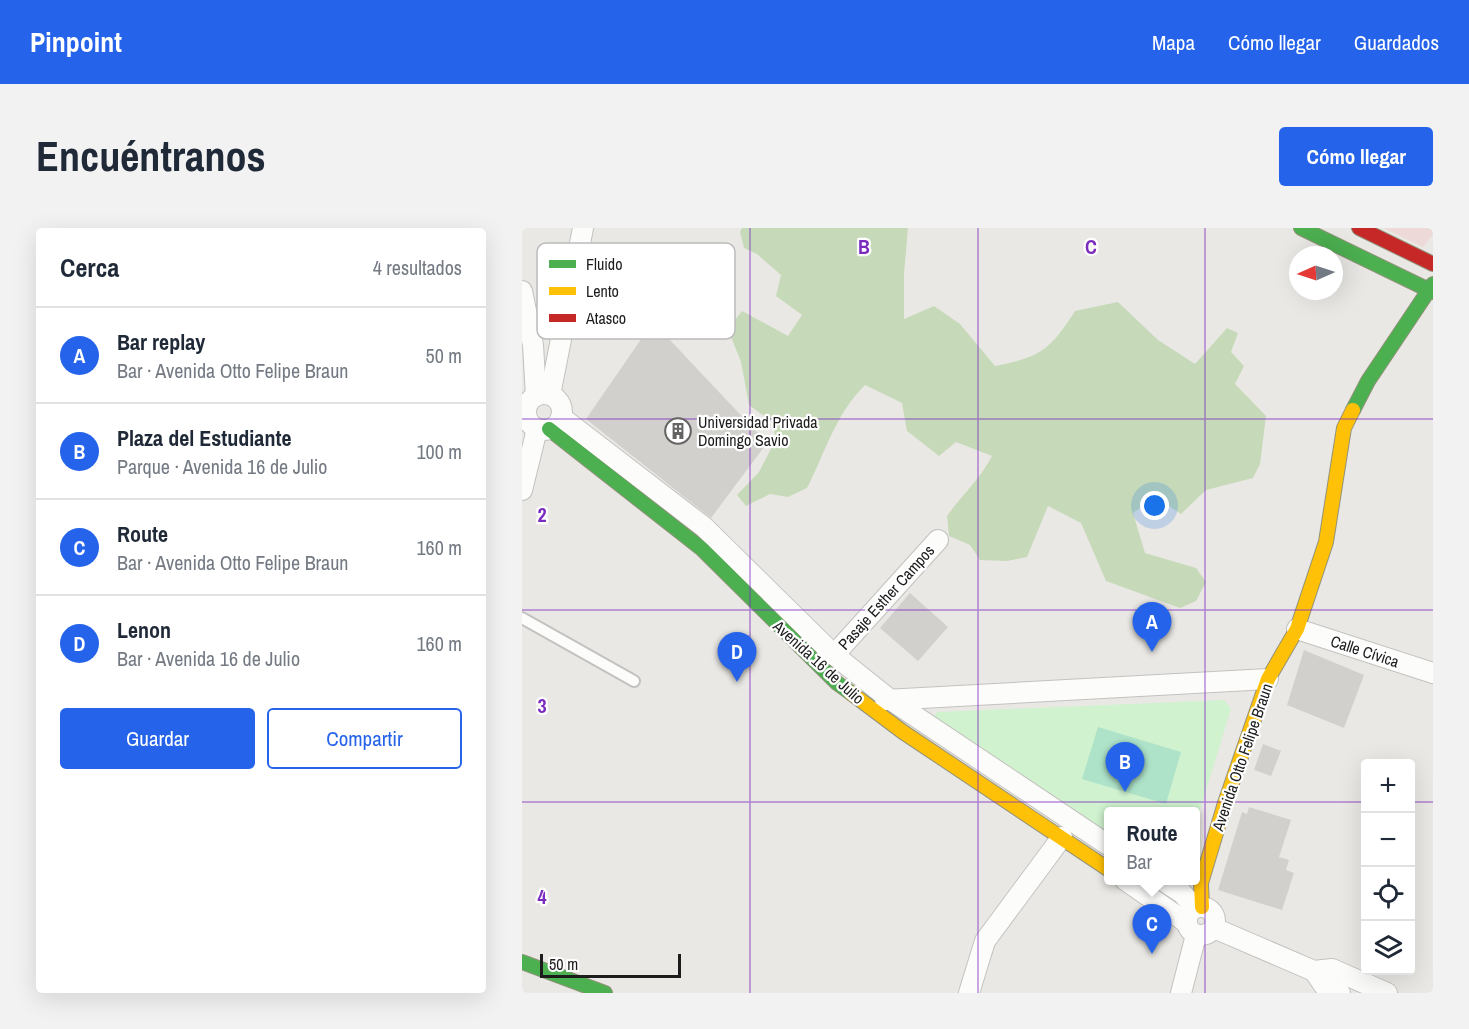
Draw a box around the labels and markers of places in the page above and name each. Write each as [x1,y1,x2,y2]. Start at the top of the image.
place label: Universidad Privada Domingo Savio [698,411,818,451]
building icon: Universidad Privada Domingo Savio [663,416,693,446]
pin: A [1132,602,1172,652]
pin: D [718,632,756,682]
pin: B [1106,742,1144,792]
pin: C [1132,904,1172,954]

